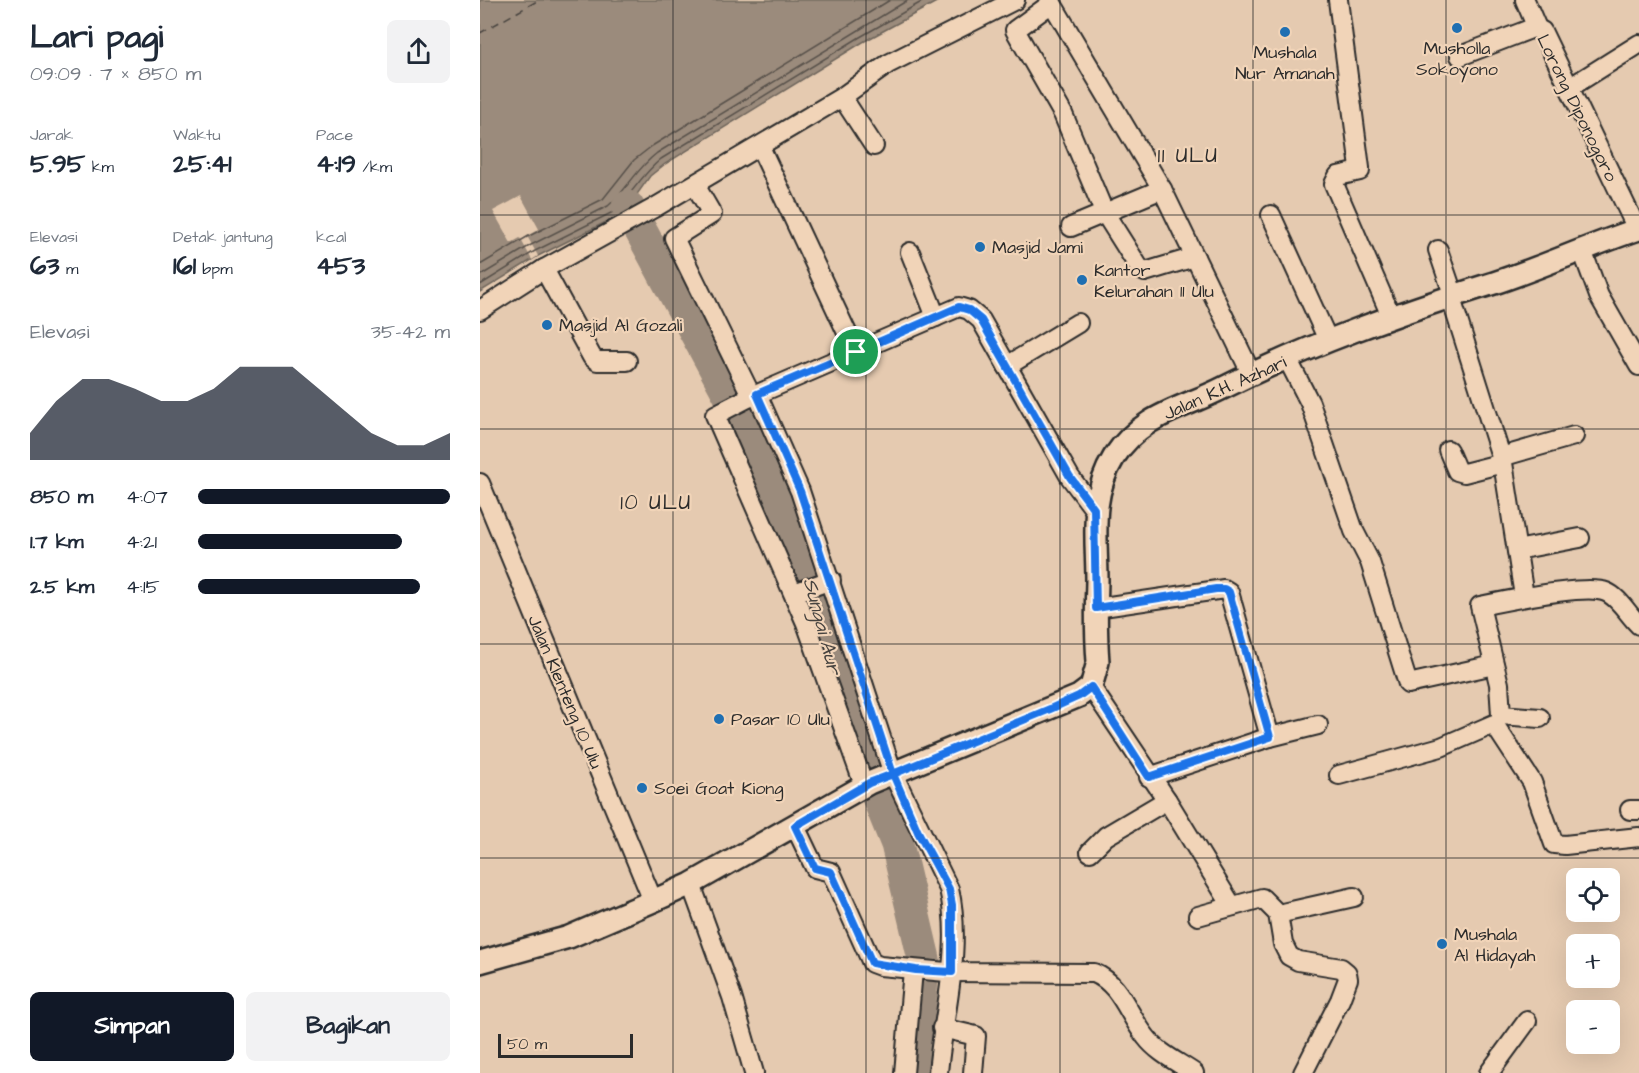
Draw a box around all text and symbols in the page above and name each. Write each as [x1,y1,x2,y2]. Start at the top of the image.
text: Lari pagi [30,14,163,60]
button: share [387,20,450,83]
marker: Musholla Sokoyono [1450,21,1464,35]
marker: Mushala Nur Amanah [1278,25,1292,39]
street label: Lorong Diponogoro [1530,30,1624,186]
place label: Musholla Sokoyono [1416,36,1498,83]
place label: Mushala Nur Amanah [1235,40,1335,86]
text: 09:09 · 7 × 850 m [30,60,201,88]
text: Jarak [30,124,73,146]
text: Waktu [173,124,221,146]
text: Pace [316,124,353,146]
district label: 11 ULU [1158,141,1218,170]
text: 5.95 [30,146,85,182]
text: 25:41 [173,146,232,182]
text: 4:19 [316,146,356,182]
text: km [85,156,114,178]
text: /km [356,156,392,178]
text: Elevasi [30,226,78,248]
text: Detak jantung [173,226,273,248]
text: kcal [316,226,347,248]
place label: Masjid Jami [992,235,1083,260]
marker: Masjid Jami [973,240,987,254]
text: 63 [30,248,60,284]
text: 161 [173,248,196,284]
text: 453 [316,248,365,284]
text: m [60,258,78,280]
text: bpm [196,258,233,280]
place label: Kantor Kelurahan 11 Ulu [1094,258,1214,304]
marker: Kantor Kelurahan 11 Ulu [1075,273,1089,287]
place label: Masjid Al Gozali [559,313,682,338]
text: Elevasi [30,318,89,346]
text: 35–42 m [371,318,450,346]
marker: Masjid Al Gozali [540,318,554,332]
pin [830,326,881,377]
icon: arrive [839,335,872,368]
street label: Jalan K.H. Azhari [1160,350,1291,426]
text: 850 m [30,483,93,511]
text: 4:07 [126,483,168,511]
district label: 10 ULU [620,488,692,517]
text: 1.7 km [30,528,84,556]
text: 4:21 [126,528,157,556]
text: 2.5 km [30,573,94,601]
text: 4:15 [126,573,160,601]
water label: Sungai Aur [795,575,849,679]
street label: Jalan Klenteng 10 Ulu [520,611,609,773]
place label: Pasar 10 Ulu [731,707,830,732]
marker: Pasar 10 Ulu [712,712,726,726]
place label: Soei Goat Kiong [654,776,784,802]
marker: Soei Goat Kiong [635,781,649,795]
map controls [1566,868,1620,1054]
button: locate [1566,868,1620,922]
place label: Mushala Al Hidayah [1454,922,1536,969]
button: + [1566,934,1620,988]
marker: Mushala Al Hidayah [1435,937,1449,951]
button: Simpan [30,992,234,1061]
button: Bagikan [246,992,450,1061]
button: − [1566,1000,1620,1054]
scale bar [498,1031,633,1058]
text: 50 m [507,1033,547,1055]

